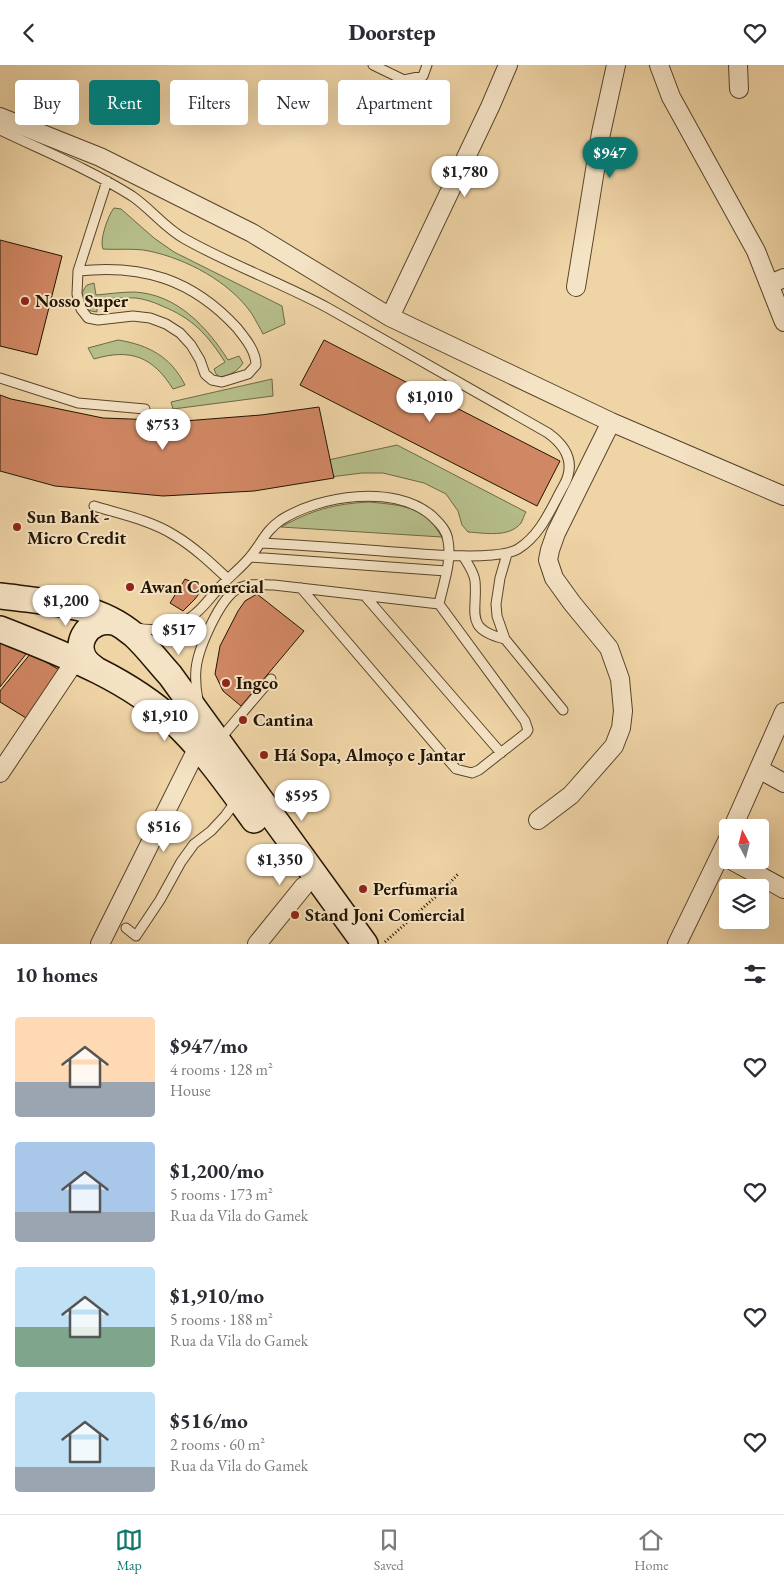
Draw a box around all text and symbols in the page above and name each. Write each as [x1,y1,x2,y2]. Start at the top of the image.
text: Doorstep [349,18,435,47]
icon: back [15,19,43,47]
icon: heart [741,19,769,47]
chip: Buy [15,80,79,125]
chip: Rent [89,80,160,125]
chip: Filters [170,80,248,125]
chip: New [258,80,328,125]
chip: Apartment [338,80,450,125]
pin: $947 [580,137,640,179]
text: $947 [594,142,626,163]
pin: $1,780 [424,155,506,198]
text: $1,780 [442,161,488,182]
place label: Nosso Super [35,289,129,312]
marker: Nosso Super [19,295,31,307]
pin: $1,010 [389,381,471,423]
text: $1,010 [407,386,453,407]
pin: $753 [133,409,193,451]
text: $753 [147,414,179,435]
place label: Sun Bank - Micro Credit [27,505,126,549]
marker: Sun Bank - Micro Credit [11,521,23,533]
place label: Awan Comercial [139,575,264,598]
marker: Awan Comercial [124,581,136,593]
pin: $1,200 [25,585,107,627]
text: $1,200 [43,590,89,611]
pin: $517 [149,613,209,656]
text: $517 [163,619,195,640]
place label: Ingco [236,671,278,694]
marker: Ingco [220,677,232,689]
pin: $1,910 [124,699,206,742]
text: $1,910 [142,705,188,726]
place label: Cantina [253,708,314,731]
marker: Cantina [237,714,249,726]
place label: Há Sopa, Almoço e Jantar [274,743,466,766]
marker: Há Sopa, Almoço e Jantar [258,749,270,761]
pin: $595 [272,779,332,822]
text: $595 [286,785,318,806]
pin: $516 [134,811,194,853]
text: $516 [148,816,180,837]
north arrow [719,819,769,869]
map controls [719,819,769,929]
pin: $1,350 [239,843,321,886]
text: $1,350 [257,849,303,870]
place label: Perfumaria [373,877,458,900]
button: layers [719,879,769,929]
marker: Perfumaria [357,883,369,895]
place label: Stand Joni Comercial [305,903,465,926]
marker: Stand Joni Comercial [289,909,301,921]
icon: filters [741,960,769,988]
text: 10 homes [15,961,98,988]
text: $947/mo [170,1032,248,1059]
icon: home [55,1037,115,1097]
icon: heart [741,1053,769,1081]
text: 4 rooms · 128 m² [170,1059,273,1080]
text: House [170,1080,211,1101]
text: $1,200/mo [170,1157,264,1184]
icon: home [55,1162,115,1222]
icon: heart [741,1178,769,1206]
text: 5 rooms · 173 m² [170,1184,273,1205]
text: Rua da Vila do Gamek [170,1205,308,1226]
text: $1,910/mo [170,1282,264,1309]
icon: home [55,1287,115,1347]
icon: heart [741,1303,769,1331]
text: 5 rooms · 188 m² [170,1309,273,1330]
text: Rua da Vila do Gamek [170,1330,308,1351]
text: $516/mo [170,1407,248,1434]
icon: home [55,1412,115,1472]
icon: heart [741,1428,769,1456]
text: 2 rooms · 60 m² [170,1434,265,1455]
text: Rua da Vila do Gamek [170,1455,308,1476]
tab: Map [115,1526,143,1574]
tab: Saved [374,1526,404,1574]
tab: Home [634,1526,669,1574]

